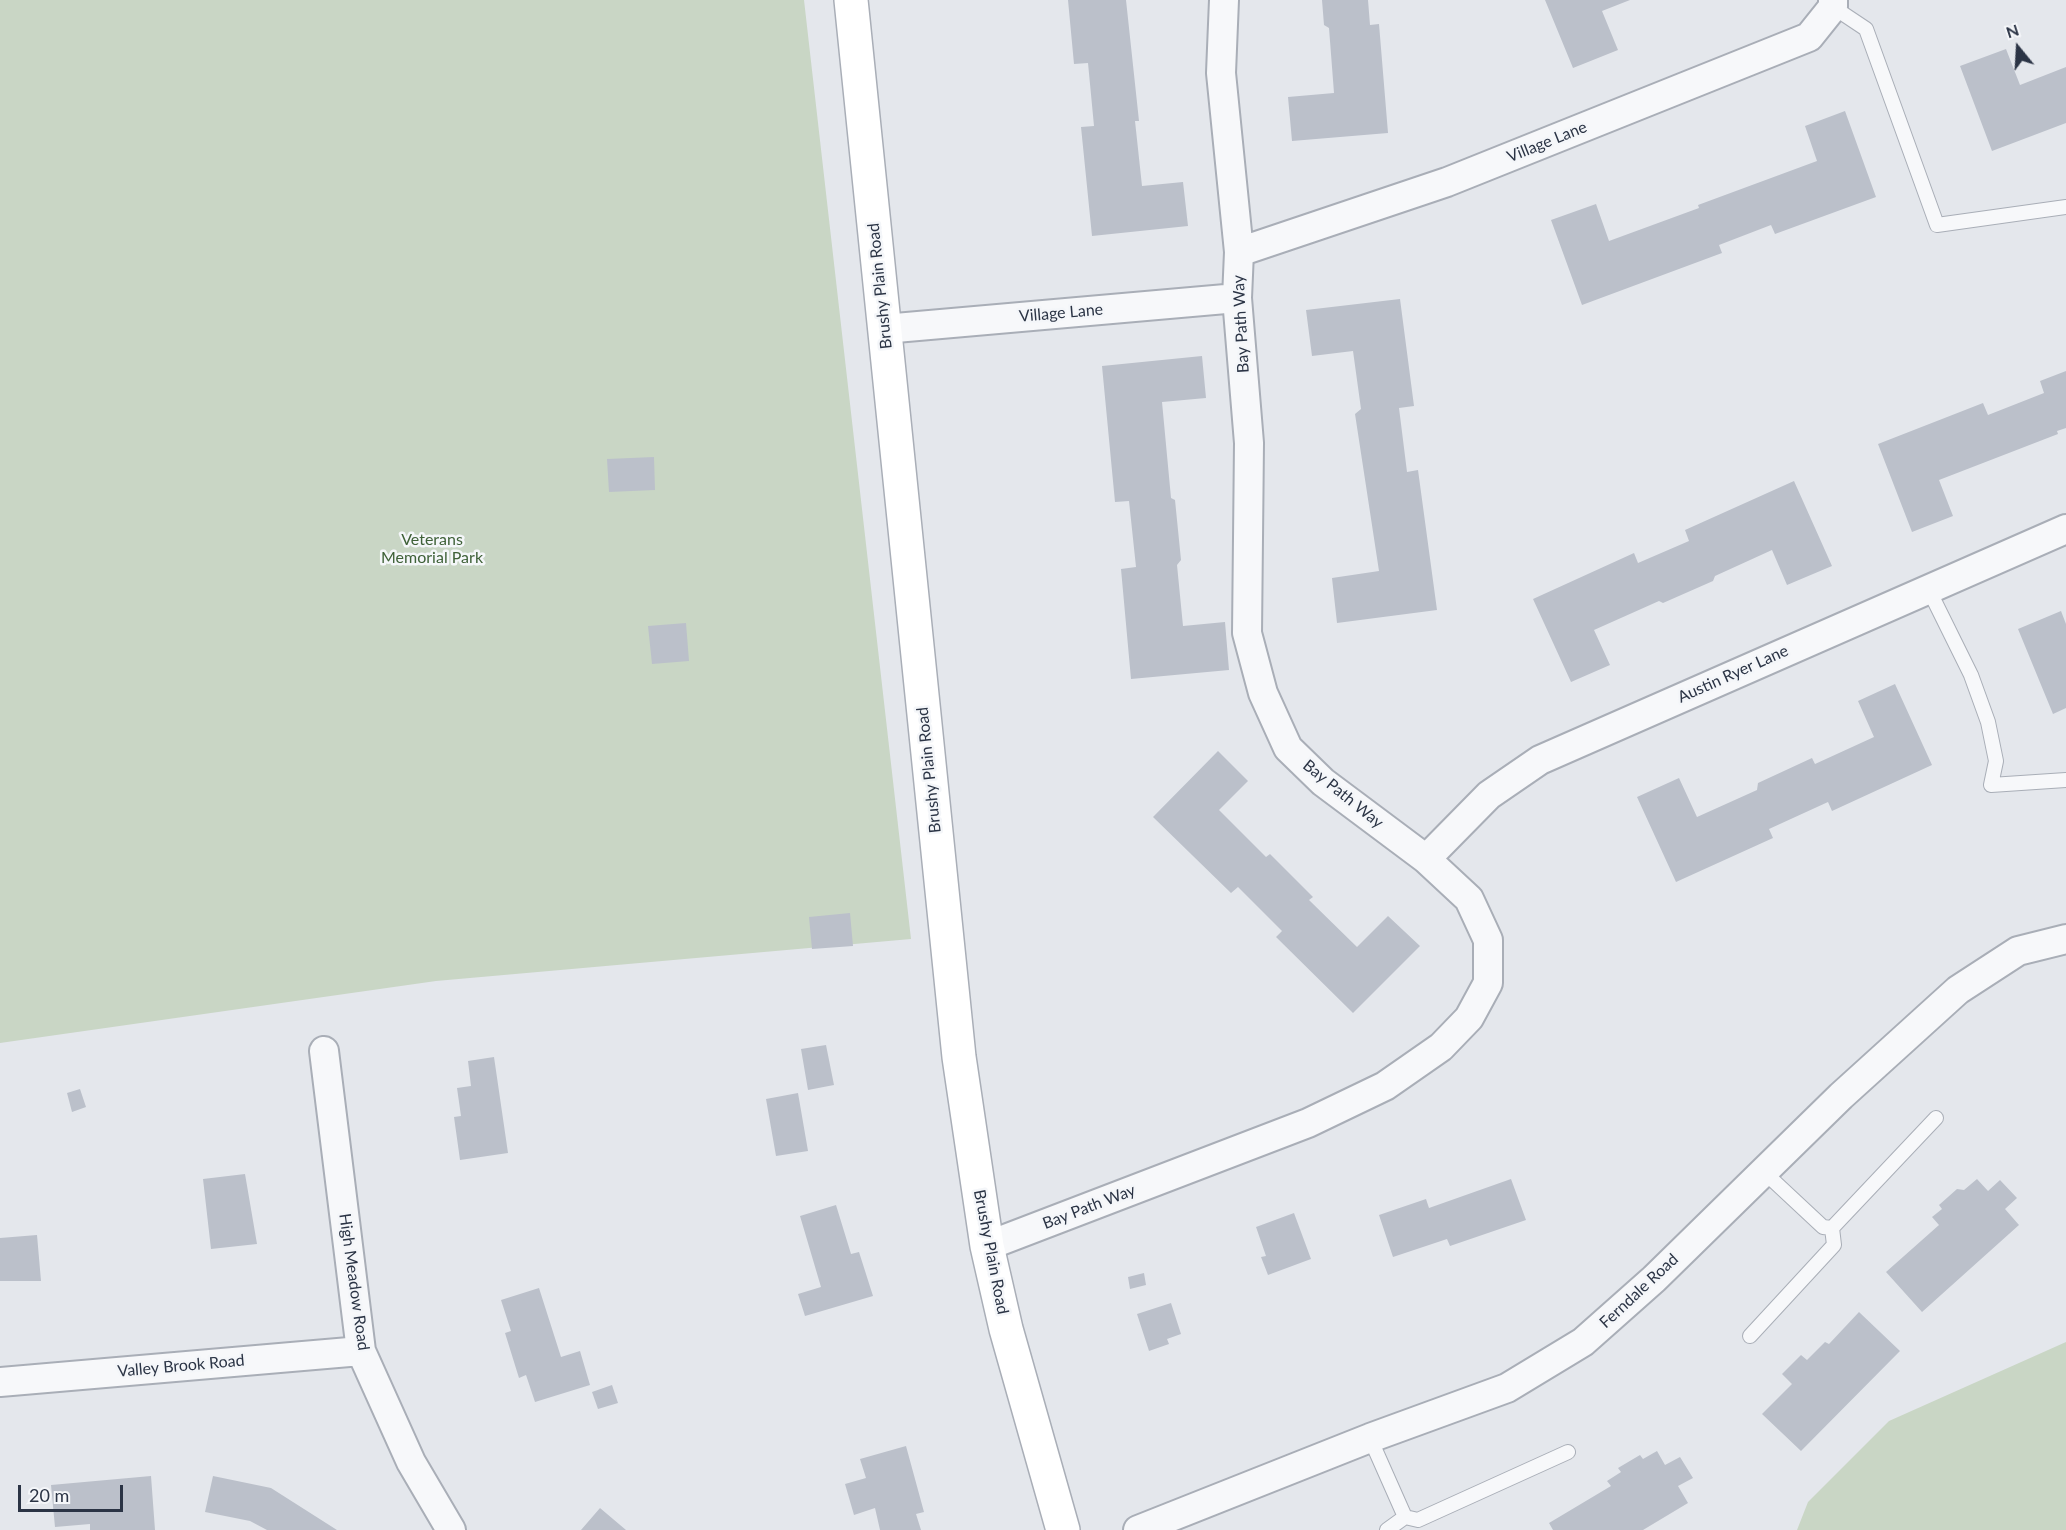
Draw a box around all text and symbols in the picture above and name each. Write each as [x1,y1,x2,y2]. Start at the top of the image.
north arrow [1988,18,2048,78]
text: N [2003,19,2021,41]
street label: Village Lane [1504,117,1590,167]
street label: Brushy Plain Road [864,222,896,350]
street label: Bay Path Way [1229,275,1253,373]
street label: Village Lane [1018,300,1104,326]
park label: Veterans Memorial Park [381,530,483,568]
street label: Austin Ryer Lane [1675,641,1791,707]
street label: Brushy Plain Road [913,706,945,834]
street label: Bay Path Way [1299,756,1387,832]
street label: Bay Path Way [1040,1180,1138,1234]
street label: Brushy Plain Road [970,1188,1012,1316]
street label: High Meadow Road [335,1212,373,1352]
street label: Ferndale Road [1596,1250,1682,1332]
street label: Valley Brook Road [117,1351,245,1381]
scale bar [21,1473,126,1511]
text: 20 m [29,1484,69,1506]

